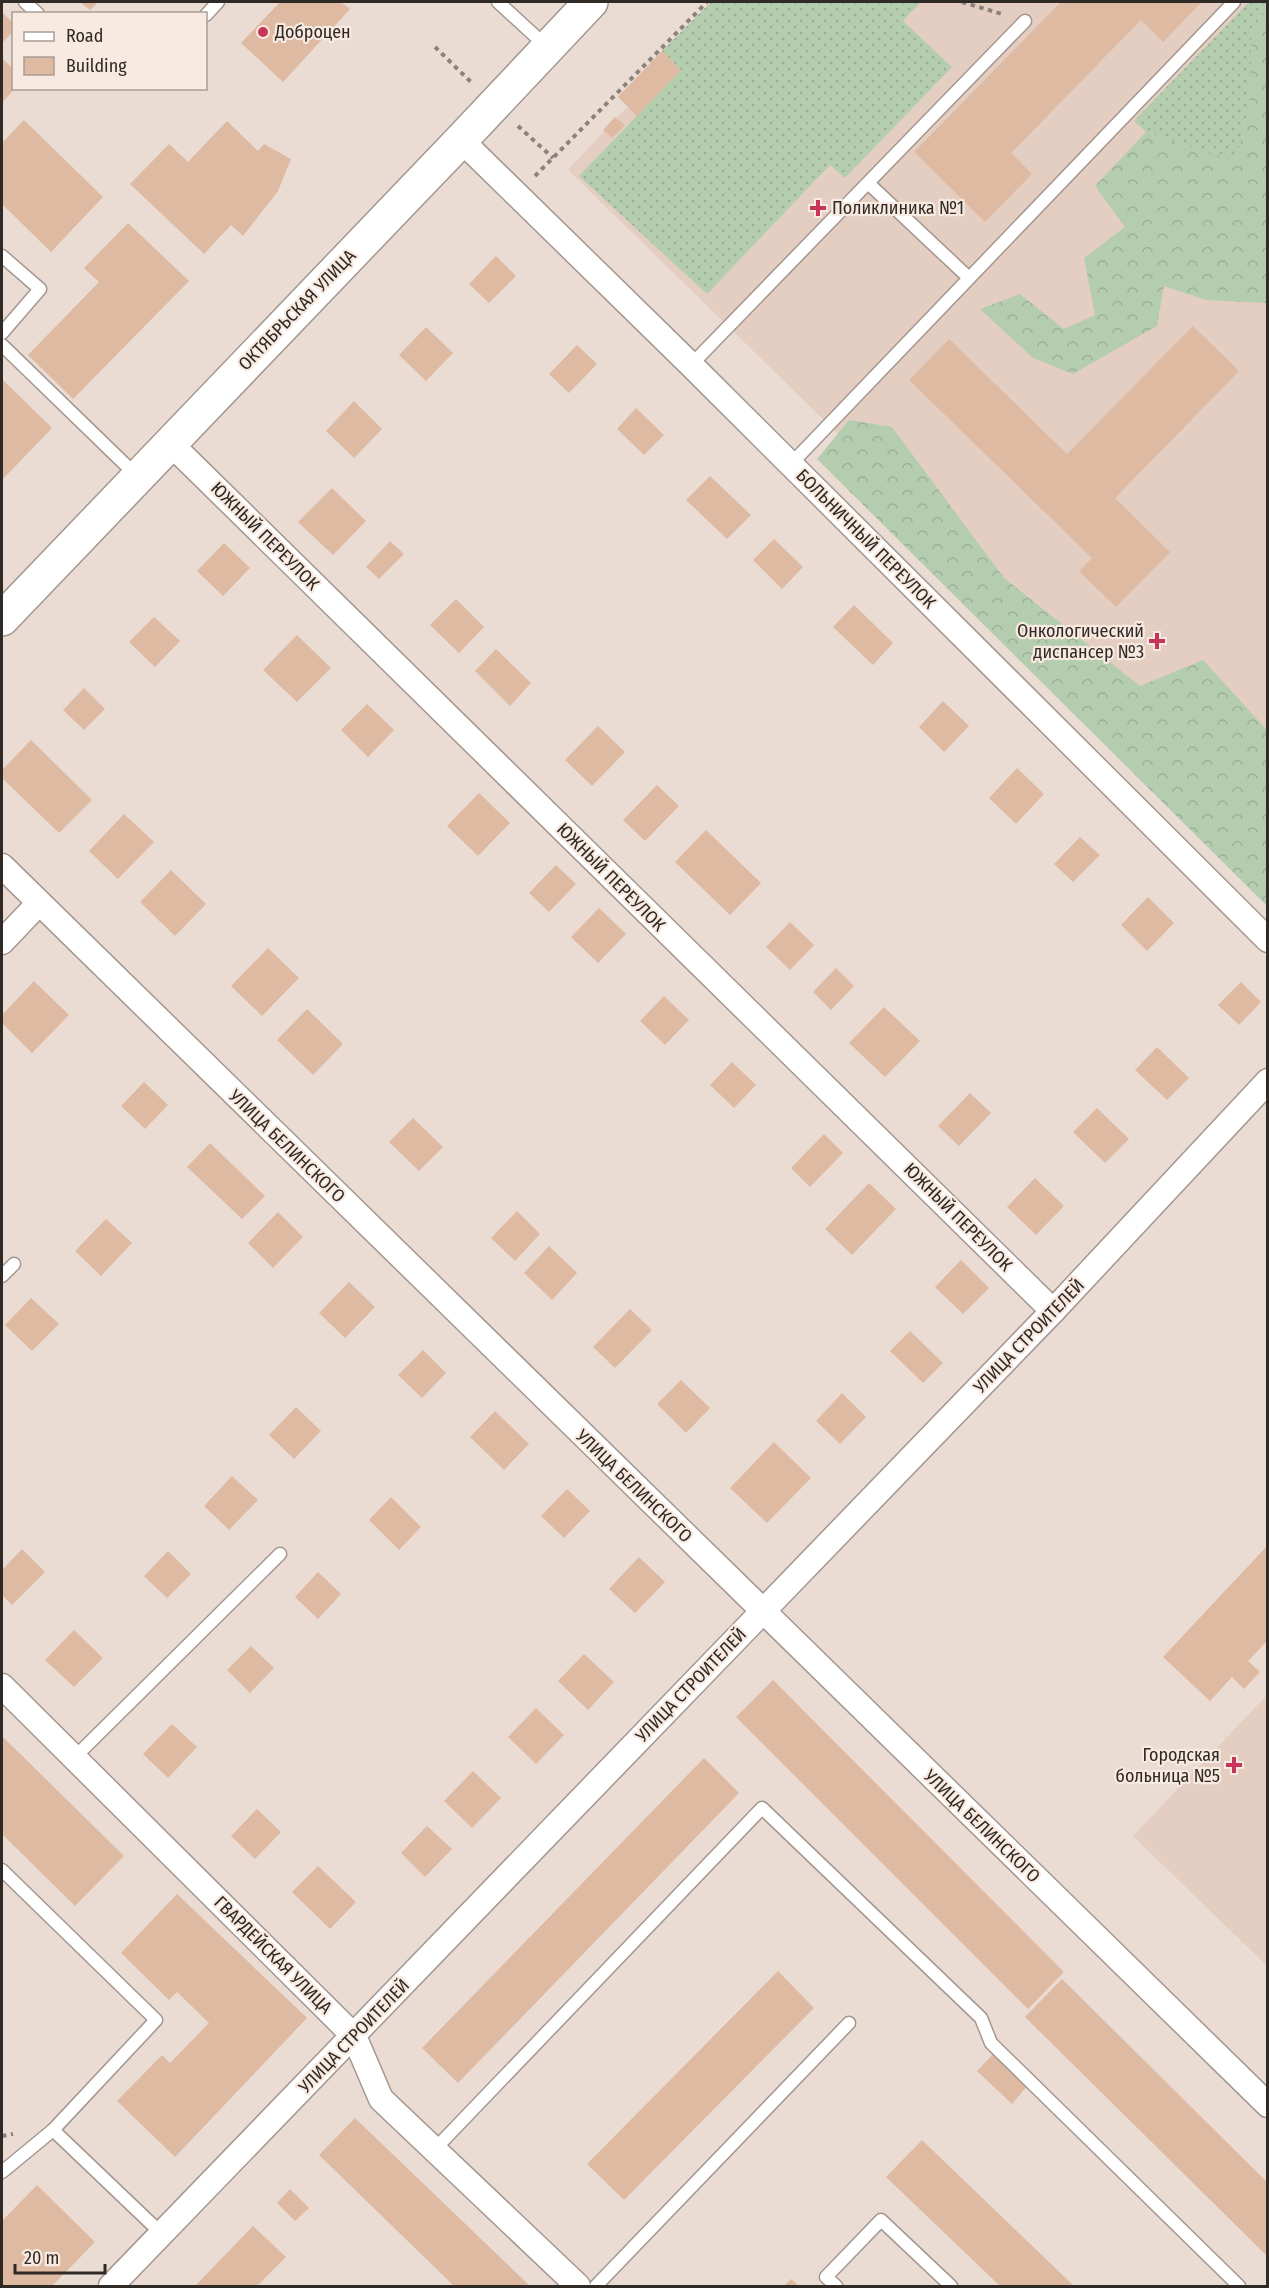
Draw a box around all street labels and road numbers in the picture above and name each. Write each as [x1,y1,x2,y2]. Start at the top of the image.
street label: ОКТЯБРЬСКАЯ УЛИЦА [234,245,361,375]
street label: БОЛЬНИЧНЫЙ ПЕРЕУЛОК [792,465,941,614]
street label: ЮЖНЫЙ ПЕРЕУЛОК [206,477,324,595]
street label: ЮЖНЫЙ ПЕРЕУЛОК [552,818,670,936]
street label: УЛИЦА БЕЛИНСКОГО [224,1084,350,1207]
street label: ЮЖНЫЙ ПЕРЕУЛОК [899,1158,1017,1276]
street label: УЛИЦА СТРОИТЕЛЕЙ [968,1274,1089,1398]
street label: УЛИЦА БЕЛИНСКОГО [571,1424,697,1547]
street label: УЛИЦА СТРОИТЕЛЕЙ [630,1623,751,1747]
street label: УЛИЦА БЕЛИНСКОГО [919,1764,1045,1887]
street label: ГВАРДЕЙСКАЯ УЛИЦА [209,1891,337,2019]
street label: УЛИЦА СТРОИТЕЛЕЙ [293,1974,414,2098]

